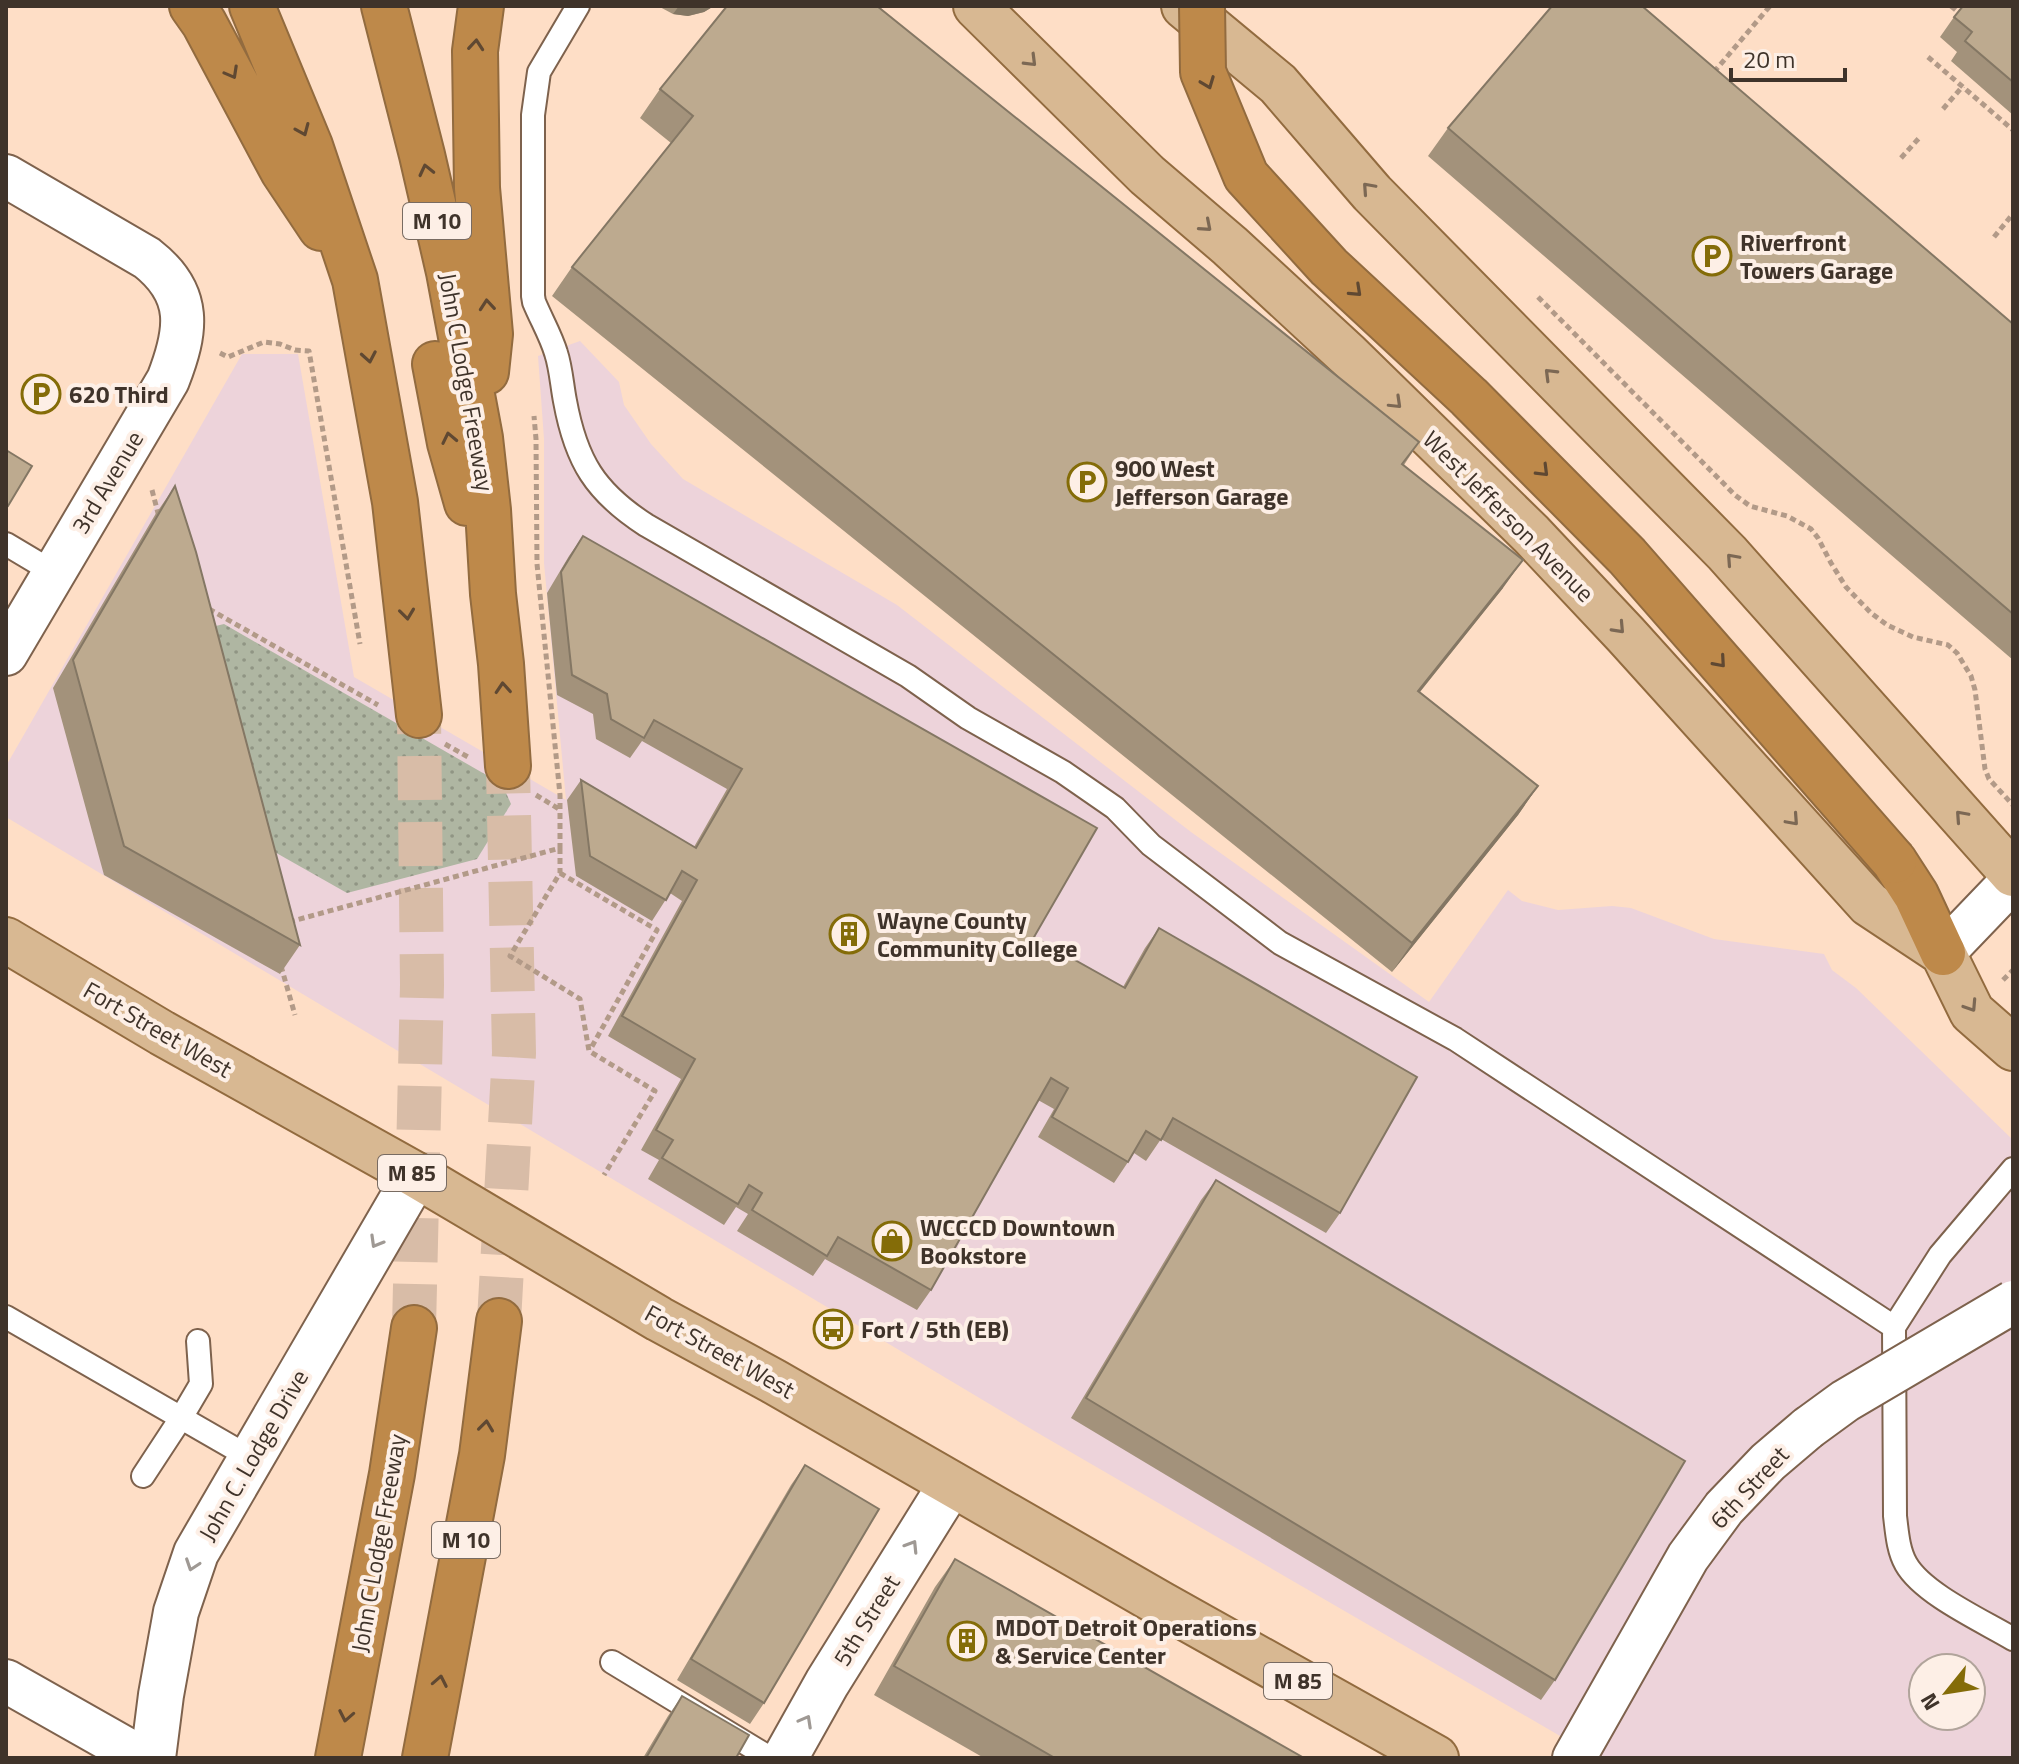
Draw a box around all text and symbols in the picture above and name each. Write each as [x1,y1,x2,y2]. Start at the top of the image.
scale bar [1731,32,1845,82]
one-way arrow [467,38,484,51]
text: 20 m [1743,41,1795,77]
one-way arrow [1022,52,1036,66]
one-way arrow [222,65,237,79]
one-way arrow [1198,75,1215,89]
one-way arrow [294,122,310,136]
one-way arrow [418,163,435,177]
one-way arrow [1364,183,1378,198]
road number: M 10 [403,203,471,239]
one-way arrow [1197,216,1212,231]
place label: Riverfront Towers Garage [1740,224,1893,288]
parking icon: Riverfront Towers Garage [1691,235,1733,277]
street label: John C Lodge Freeway [430,270,504,495]
one-way arrow [1346,282,1361,296]
one-way arrow [479,298,496,311]
one-way arrow [359,350,376,364]
one-way arrow [1545,369,1560,383]
parking icon: 620 Third [20,373,62,415]
place label: 620 Third [69,376,169,412]
one-way arrow [1387,394,1401,408]
street label: West Jefferson Avenue [1415,422,1603,610]
street label: 3rd Avenue [62,424,152,540]
one-way arrow [441,431,458,445]
place label: 900 West Jefferson Garage [1115,450,1288,514]
parking icon: 900 West Jefferson Garage [1066,461,1108,503]
one-way arrow [1534,462,1548,477]
one-way arrow [1728,554,1742,569]
one-way arrow [399,608,416,621]
one-way arrow [1609,618,1623,633]
one-way arrow [1710,653,1725,667]
one-way arrow [495,681,512,694]
one-way arrow [1784,811,1798,826]
one-way arrow [1956,811,1971,826]
place label: Wayne County Community College [877,902,1078,966]
building icon: Wayne County Community College [828,913,870,955]
street label: Fort Street West [77,972,240,1087]
one-way arrow [1962,997,1977,1011]
road number: M 85 [378,1155,446,1191]
place label: WCCCD Downtown Bookstore [920,1209,1115,1273]
shop icon: WCCCD Downtown Bookstore [871,1220,913,1262]
one-way arrow [371,1233,386,1248]
street label: Fort Street West [638,1295,802,1407]
bus stop icon: Fort / 5th (EB) [812,1308,854,1350]
place label: Fort / 5th (EB) [861,1311,1009,1347]
street label: John C. Lodge Drive [189,1362,317,1548]
one-way arrow [477,1419,494,1432]
street label: John C Lodge Freeway [341,1430,415,1655]
street label: 6th Street [1701,1437,1797,1537]
road number: M 10 [432,1522,500,1558]
one-way arrow [903,1540,918,1555]
one-way arrow [186,1557,202,1571]
street label: 5th Street [824,1567,909,1673]
place label: MDOT Detroit Operations & Service Center [995,1609,1257,1673]
building icon: MDOT Detroit Operations & Service Center [946,1620,988,1662]
north arrow [1907,1652,1987,1732]
road number: M 85 [1264,1663,1332,1699]
one-way arrow [430,1675,447,1688]
text: N [1911,1687,1948,1717]
one-way arrow [338,1709,355,1723]
one-way arrow [796,1715,812,1730]

